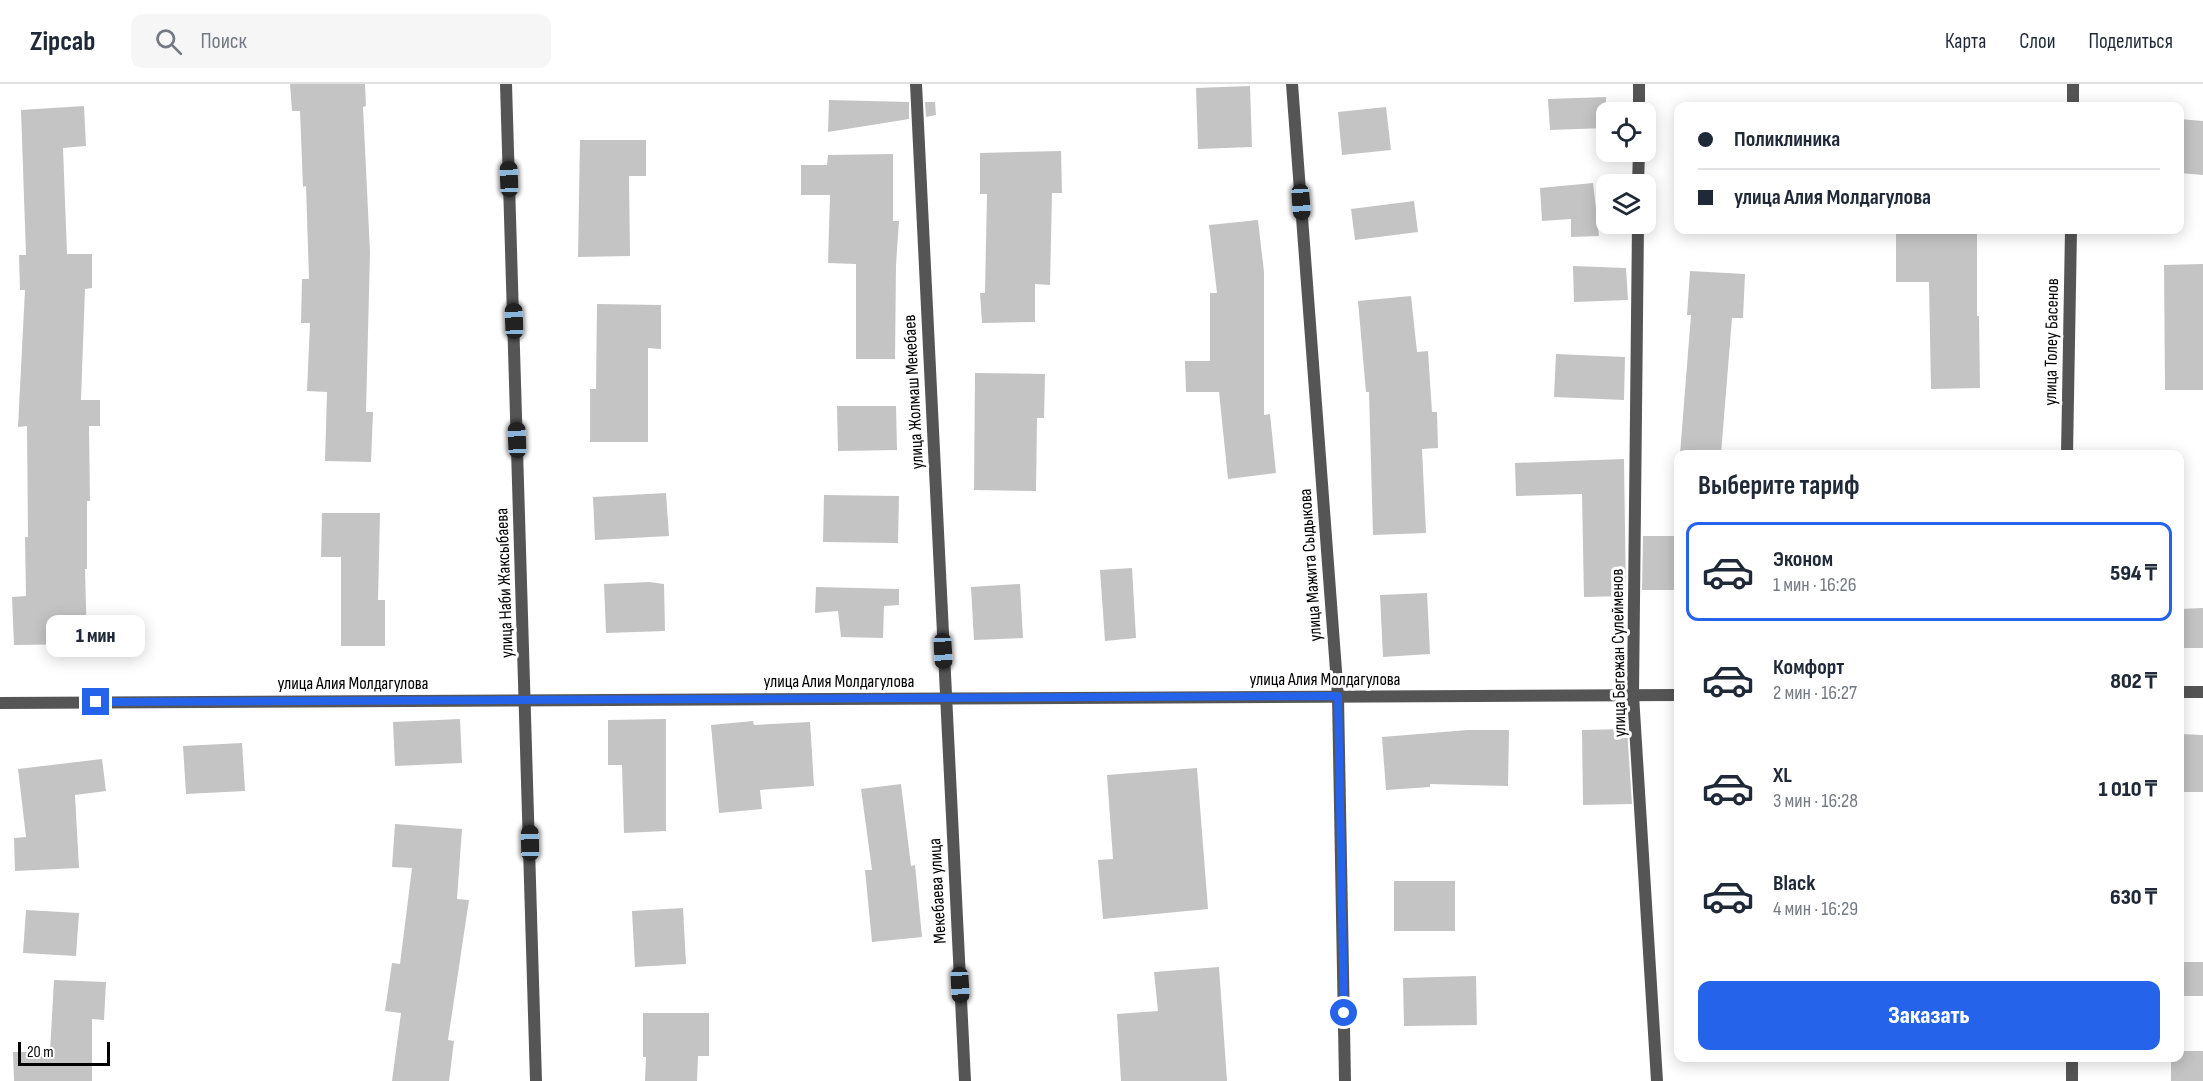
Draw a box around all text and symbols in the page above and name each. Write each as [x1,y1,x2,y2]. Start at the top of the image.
search box [131,14,551,68]
text: Zipcab [30,25,95,58]
icon: search [152,25,185,58]
text: Поиск [200,28,247,55]
text: Карта [1945,29,1986,54]
text: Слои [2019,29,2055,54]
text: Поделиться [2088,29,2173,54]
map controls [1596,102,1656,234]
button: locate [1596,102,1656,162]
text: Поликлиника [1734,126,1840,153]
car [499,161,519,197]
button: layers [1596,174,1656,234]
car [1291,183,1311,221]
text: улица Алия Молдагулова [1734,184,1931,211]
street label: улица Толеу Басенов [2040,278,2063,406]
car [504,303,524,339]
street label: улица Жолмаш Мекебаев [899,314,928,470]
car [507,422,527,458]
text: Выберите тариф [1698,470,1860,502]
street label: улица Мажита Сыдыкова [1295,488,1326,642]
street label: улица Наби Жаксыбаева [491,508,518,658]
icon: car [1701,545,1755,599]
text: Эконом [1773,546,1833,573]
text: 594 ₸ [2110,560,2157,587]
street label: улица Бегежан Сулейменов [1607,568,1630,737]
text: 1 мин · 16:26 [1773,573,1857,597]
callout: 1 мин [46,615,146,657]
text: 1 мин [76,624,115,648]
car [933,633,953,669]
icon: car [1701,653,1755,707]
text: Комфорт [1773,654,1844,681]
text: 802 ₸ [2110,668,2157,695]
street label: улица Алия Молдагулова [1249,669,1401,690]
street label: улица Алия Молдагулова [763,671,915,692]
street label: улица Алия Молдагулова [277,673,429,694]
text: 2 мин · 16:27 [1773,681,1857,705]
route end [82,688,109,715]
icon: car [1701,761,1755,815]
text: XL [1773,762,1792,789]
text: 1 010 ₸ [2099,776,2157,803]
text: 3 мин · 16:28 [1773,789,1858,813]
car [521,825,539,861]
street label: Мекебаева улица [924,838,951,944]
icon: car [1701,869,1755,923]
text: Black [1773,870,1815,897]
text: 630 ₸ [2110,884,2157,911]
text: 4 мин · 16:29 [1773,897,1858,921]
car [950,967,970,1003]
button: Заказать [1698,981,2160,1050]
route start [1330,999,1357,1026]
scale bar [18,1039,110,1066]
text: 20 m [27,1043,54,1062]

